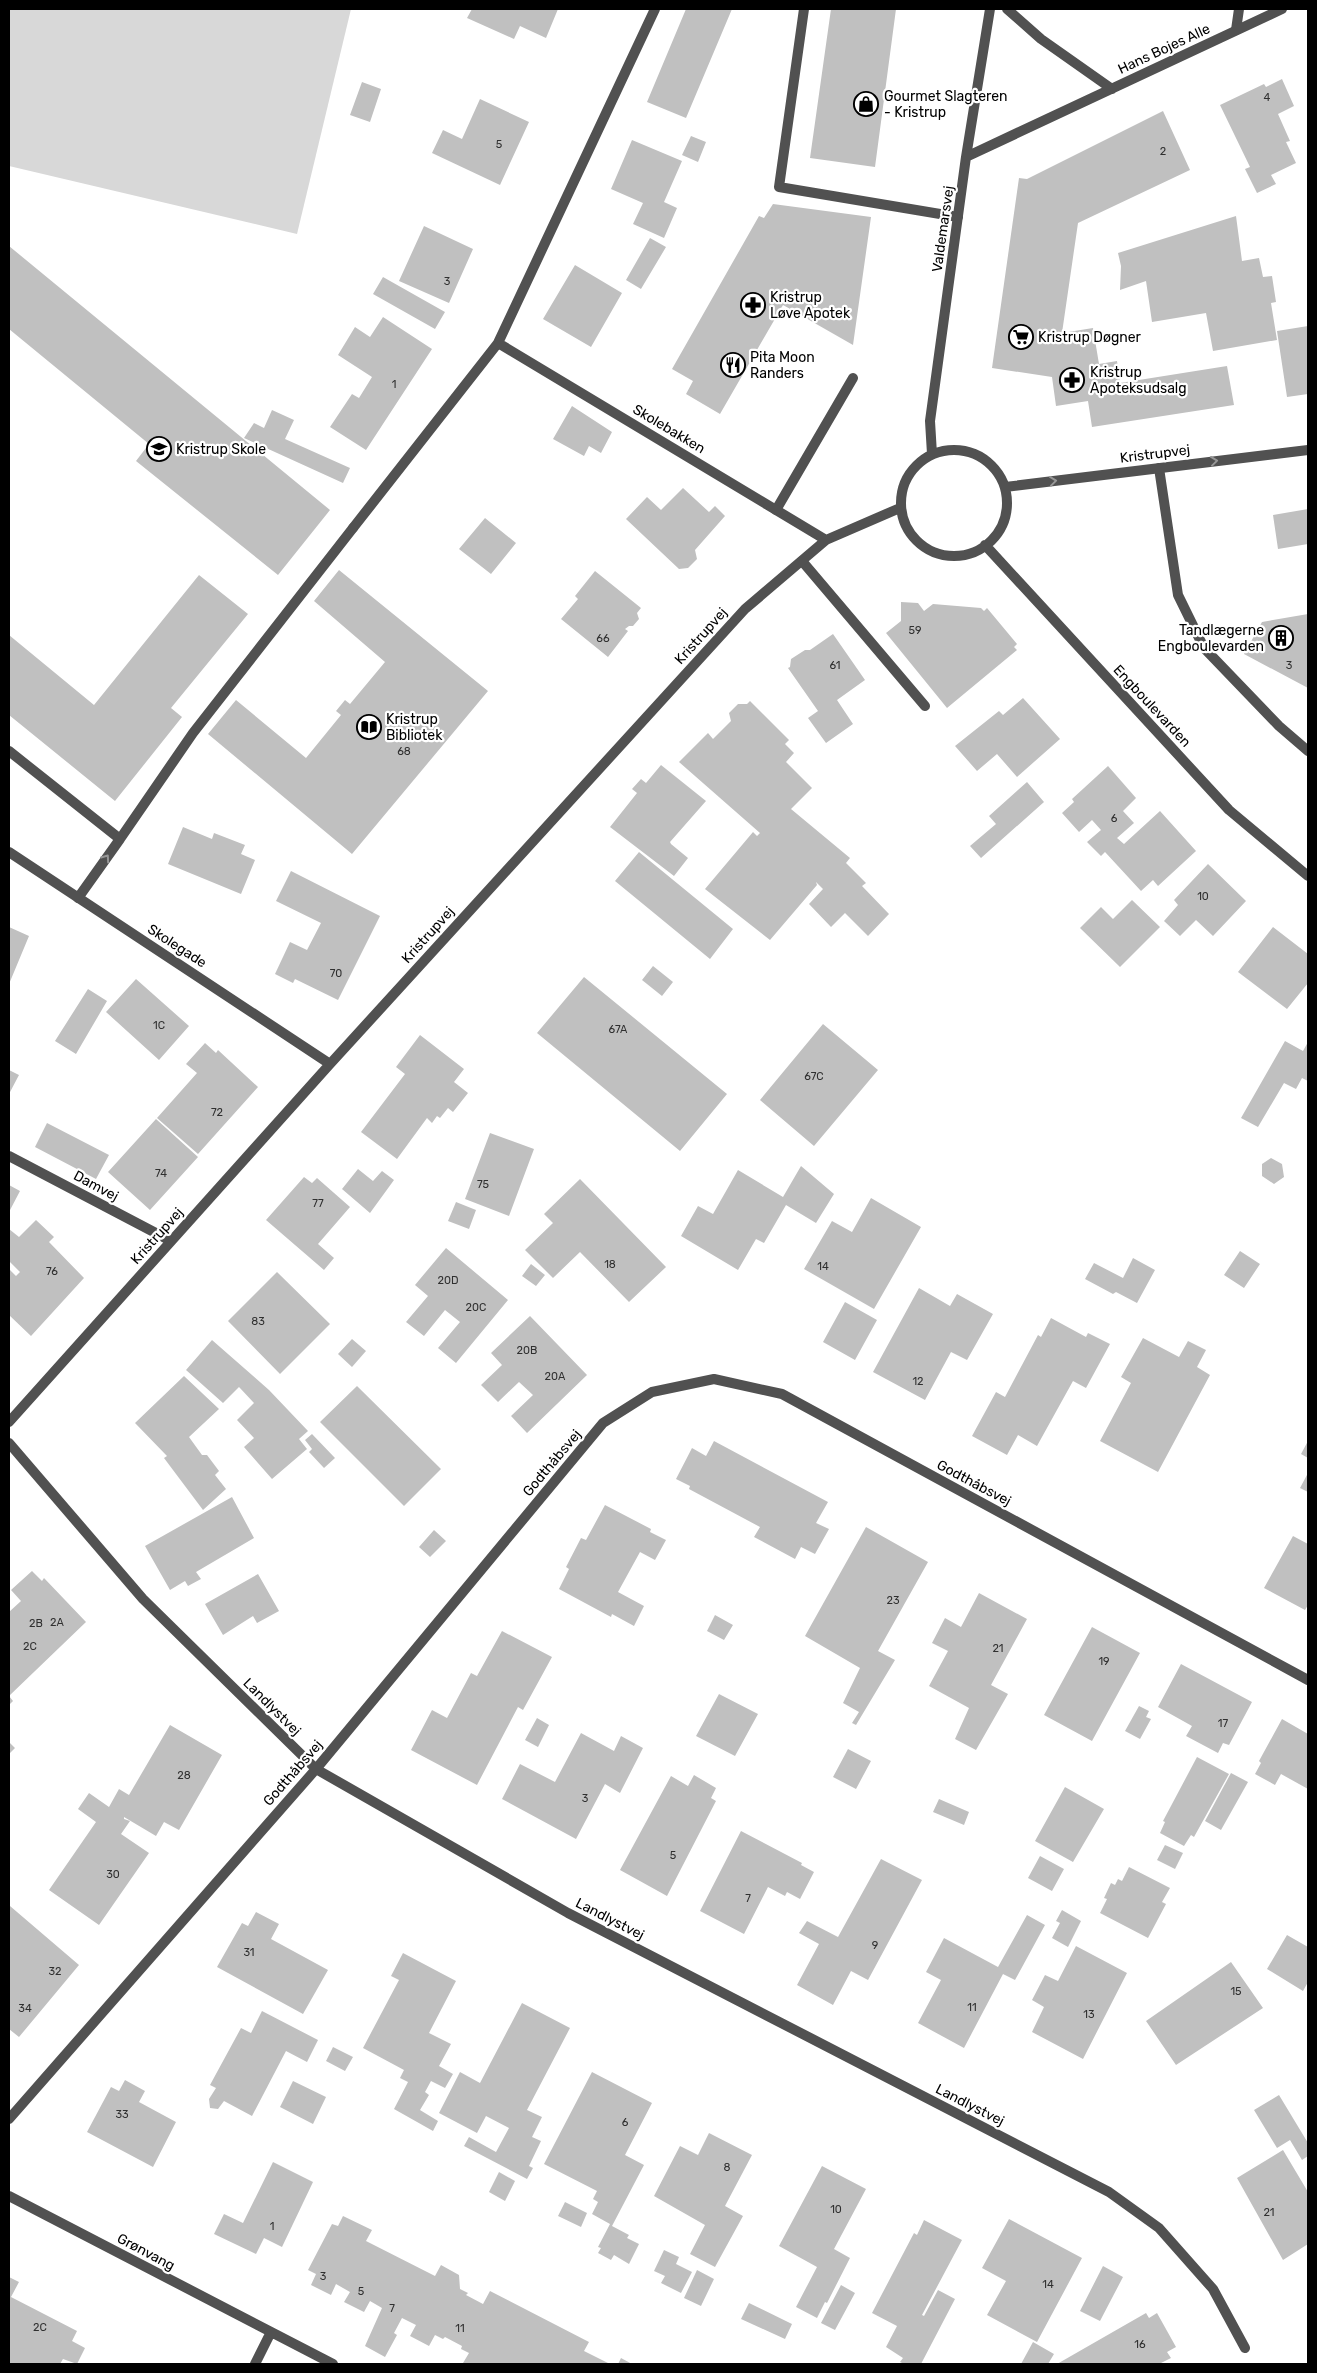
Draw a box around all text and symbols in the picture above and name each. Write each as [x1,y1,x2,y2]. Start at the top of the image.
street label: Hans Bojes Alle [1115,20,1213,78]
place label: Gourmet Slagteren - Kristrup [884,88,1007,121]
shop icon: Gourmet Slagteren - Kristrup [853,91,879,117]
house number: 4 [1264,91,1271,104]
house number: 5 [496,138,503,151]
house number: 2 [1160,145,1166,158]
street label: Valdemarsvej [929,185,957,273]
house number: 3 [444,275,451,288]
place label: Kristrup Løve Apotek [770,289,851,322]
pharmacy icon: Kristrup Løve Apotek [740,292,766,318]
supermarket icon: Kristrup Døgner [1008,324,1034,350]
place label: Kristrup Døgner [1038,329,1142,346]
place label: Pita Moon Randers [750,349,815,382]
restaurant icon: Pita Moon Randers [720,352,746,378]
place label: Kristrup Apoteksudsalg [1090,364,1187,397]
pharmacy icon: Kristrup Apoteksudsalg [1059,367,1085,393]
house number: 1 [392,378,396,391]
street label: Skolebakken [630,401,708,457]
school or university icon: Kristrup Skole [146,436,172,462]
place label: Kristrup Skole [176,441,266,458]
street label: Kristrupvej [1119,441,1191,467]
one-way arrow [1211,456,1219,467]
one-way arrow [1049,476,1057,486]
street label: Kristrupvej [671,604,731,668]
place label: Tandlægerne Engboulevarden [1158,622,1264,655]
house number: 59 [908,624,922,637]
building icon: Tandlægerne Engboulevarden [1268,625,1294,651]
house number: 66 [596,632,610,645]
house number: 61 [829,659,841,672]
house number: 3 [1286,659,1293,672]
street label: Engboulevarden [1110,661,1194,751]
place label: Kristrup Bibliotek [386,711,443,744]
library icon: Kristrup Bibliotek [356,714,382,740]
house number: 68 [397,745,411,758]
house number: 6 [1111,812,1118,825]
one-way arrow [100,854,109,864]
house number: 10 [1197,890,1209,903]
street label: Kristrupvej [398,903,458,967]
street label: Skolegade [144,921,210,971]
house number: 70 [330,967,342,980]
house number: 1C [153,1019,165,1032]
house number: 67A [609,1023,628,1036]
house number: 67C [804,1070,824,1083]
house number: 72 [211,1106,223,1119]
street label: Damvej [71,1167,121,1205]
house number: 74 [155,1167,167,1180]
house number: 75 [477,1178,490,1191]
house number: 77 [312,1197,324,1210]
street label: Kristrupvej [127,1204,187,1268]
house number: 18 [604,1258,616,1271]
house number: 14 [817,1260,829,1273]
house number: 76 [46,1265,58,1278]
house number: 20D [437,1274,459,1287]
house number: 20C [466,1301,486,1314]
house number: 83 [251,1315,265,1328]
house number: 20B [517,1344,537,1357]
house number: 20A [545,1370,566,1383]
house number: 12 [912,1375,924,1388]
street label: Godthåbsvej [519,1426,585,1500]
street label: Godthåbsvej [934,1456,1014,1510]
house number: 23 [886,1594,900,1607]
house number: 2A [50,1616,65,1629]
house number: 2B [29,1617,43,1630]
house number: 2C [23,1640,37,1653]
house number: 21 [992,1642,1004,1655]
house number: 19 [1098,1655,1110,1668]
street label: Landlystvej [240,1675,304,1739]
house number: 17 [1218,1717,1229,1730]
street label: Godthåbsvej [260,1737,326,1809]
house number: 28 [177,1769,191,1782]
house number: 3 [582,1792,589,1805]
house number: 5 [670,1849,677,1862]
house number: 30 [106,1868,120,1881]
house number: 7 [745,1892,751,1905]
street label: Landlystvej [573,1894,647,1944]
house number: 9 [872,1939,878,1952]
house number: 31 [243,1946,255,1959]
house number: 32 [48,1965,62,1978]
house number: 15 [1230,1985,1242,1998]
house number: 11 [967,2001,977,2014]
house number: 34 [18,2002,32,2015]
house number: 13 [1083,2008,1095,2021]
street label: Landlystvej [933,2080,1007,2130]
house number: 33 [115,2108,129,2121]
house number: 6 [622,2116,629,2129]
house number: 8 [724,2161,731,2174]
house number: 10 [830,2203,842,2216]
house number: 21 [1263,2206,1275,2219]
house number: 1 [270,2220,274,2233]
street label: Grønvang [114,2230,178,2274]
house number: 3 [320,2270,327,2283]
house number: 14 [1042,2278,1054,2291]
house number: 5 [358,2285,365,2298]
house number: 7 [389,2302,395,2315]
house number: 2C [33,2321,47,2334]
house number: 11 [455,2322,465,2335]
house number: 16 [1134,2338,1146,2351]

